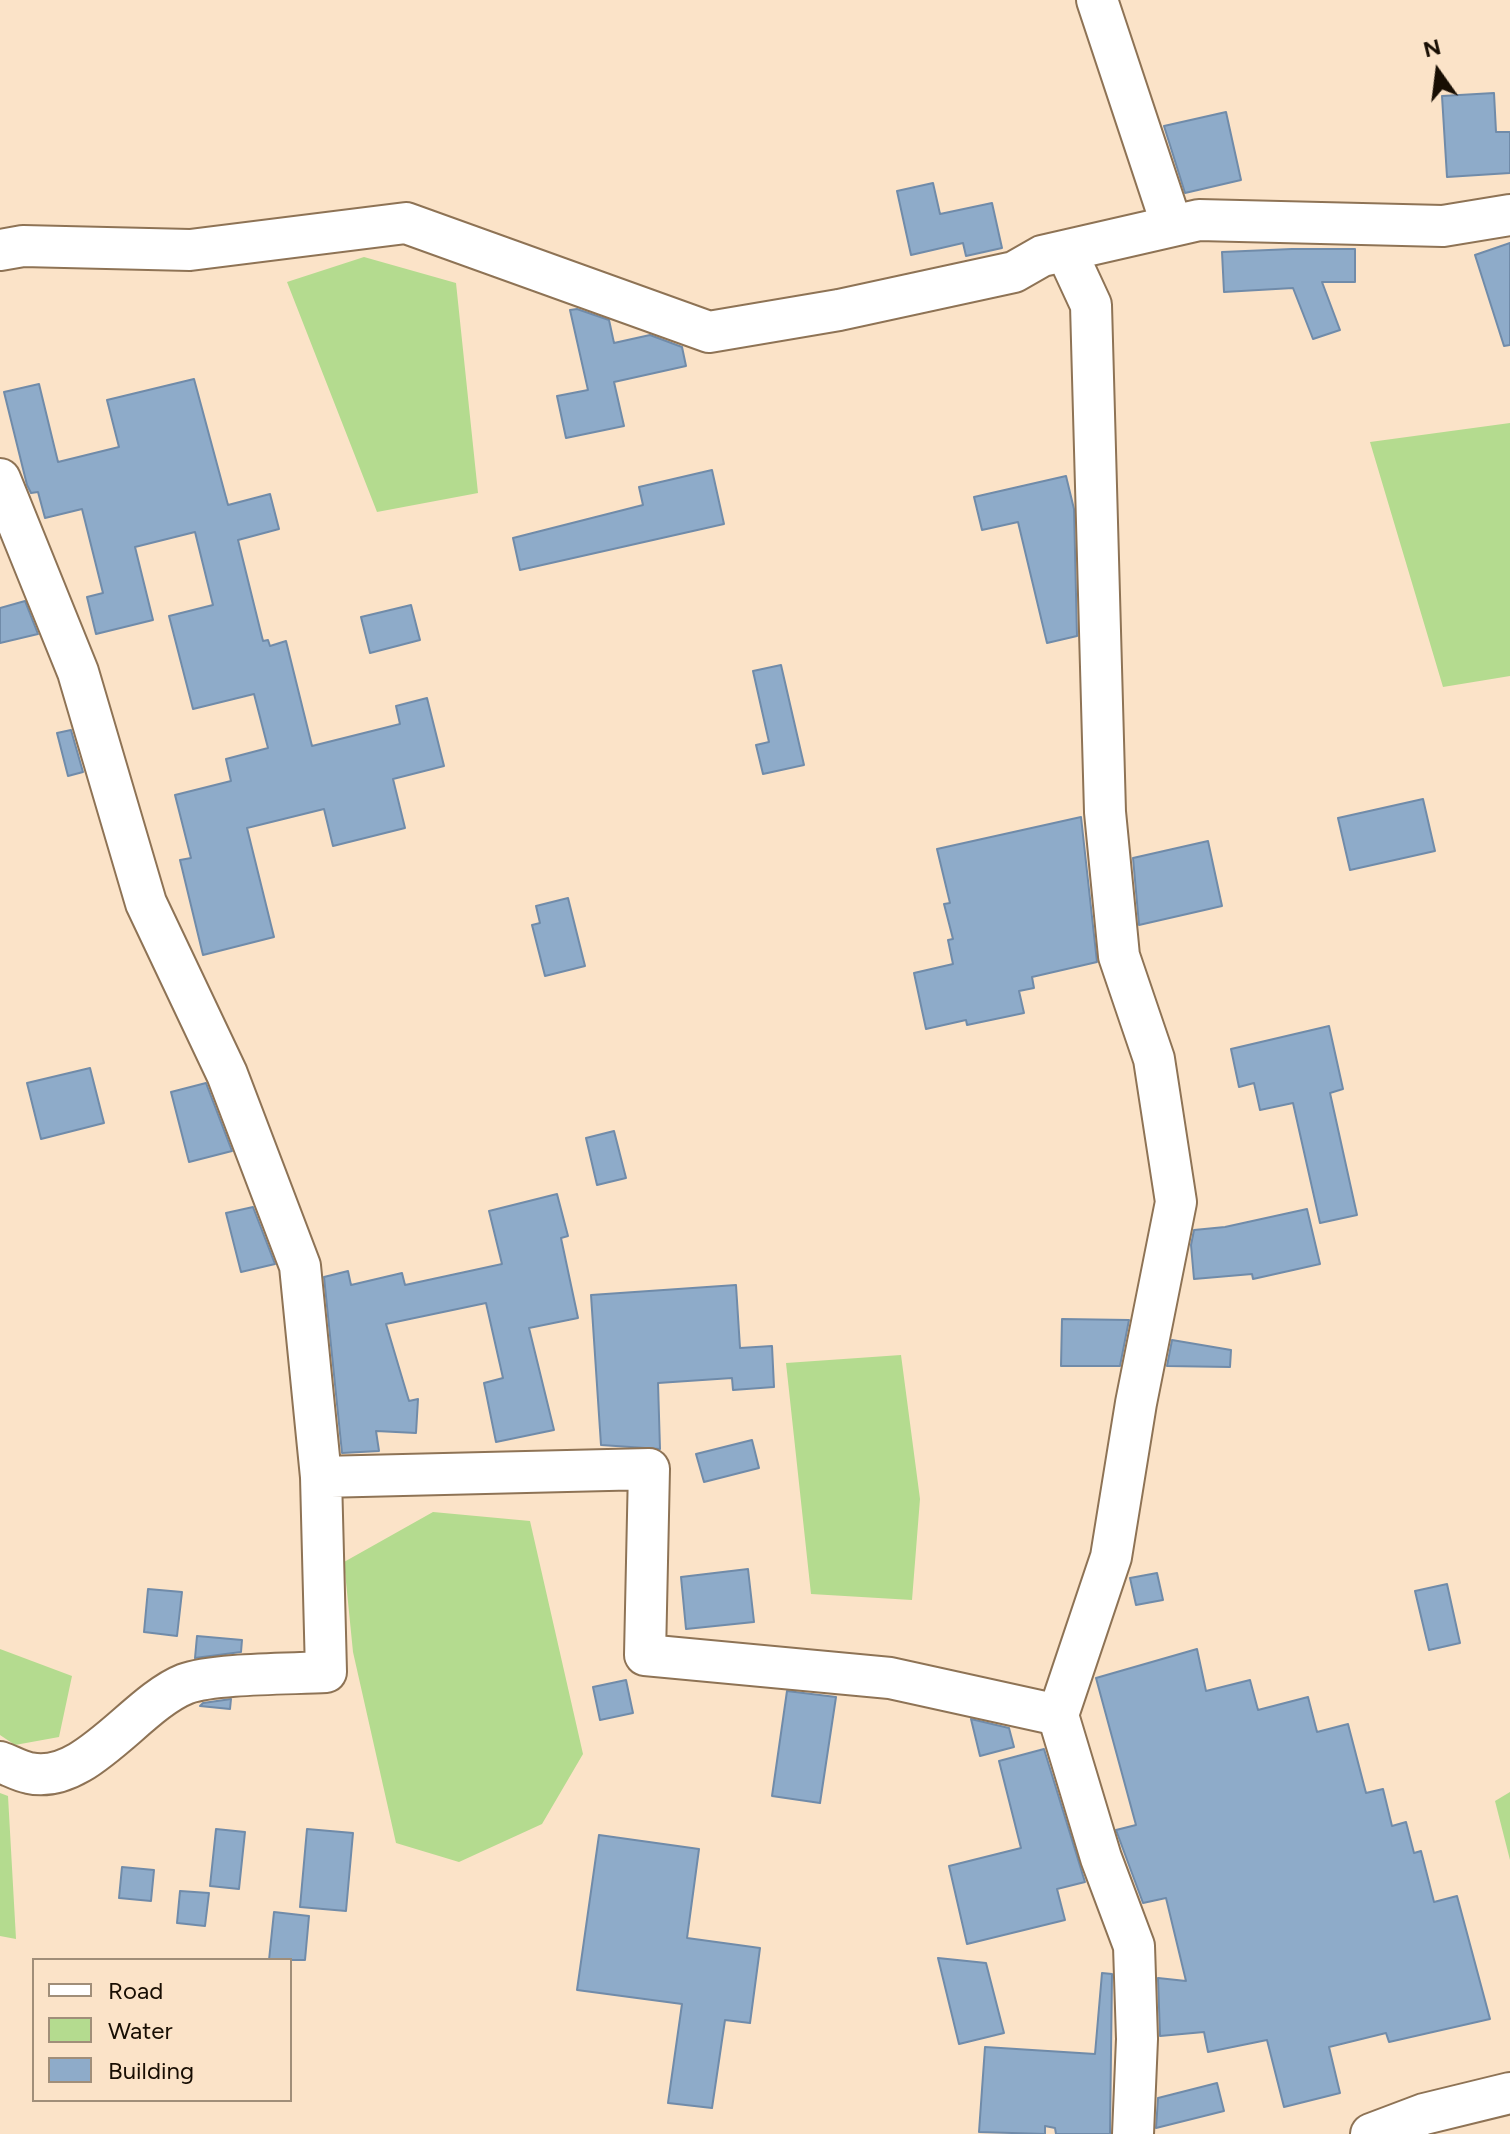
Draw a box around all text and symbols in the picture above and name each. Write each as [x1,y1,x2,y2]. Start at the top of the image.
north arrow [1398,32,1478,112]
text: N [1421,33,1444,63]
legend [32,1958,292,2102]
text: Road [108,1976,163,2005]
text: Water [108,2016,173,2045]
text: Building [108,2056,194,2085]

